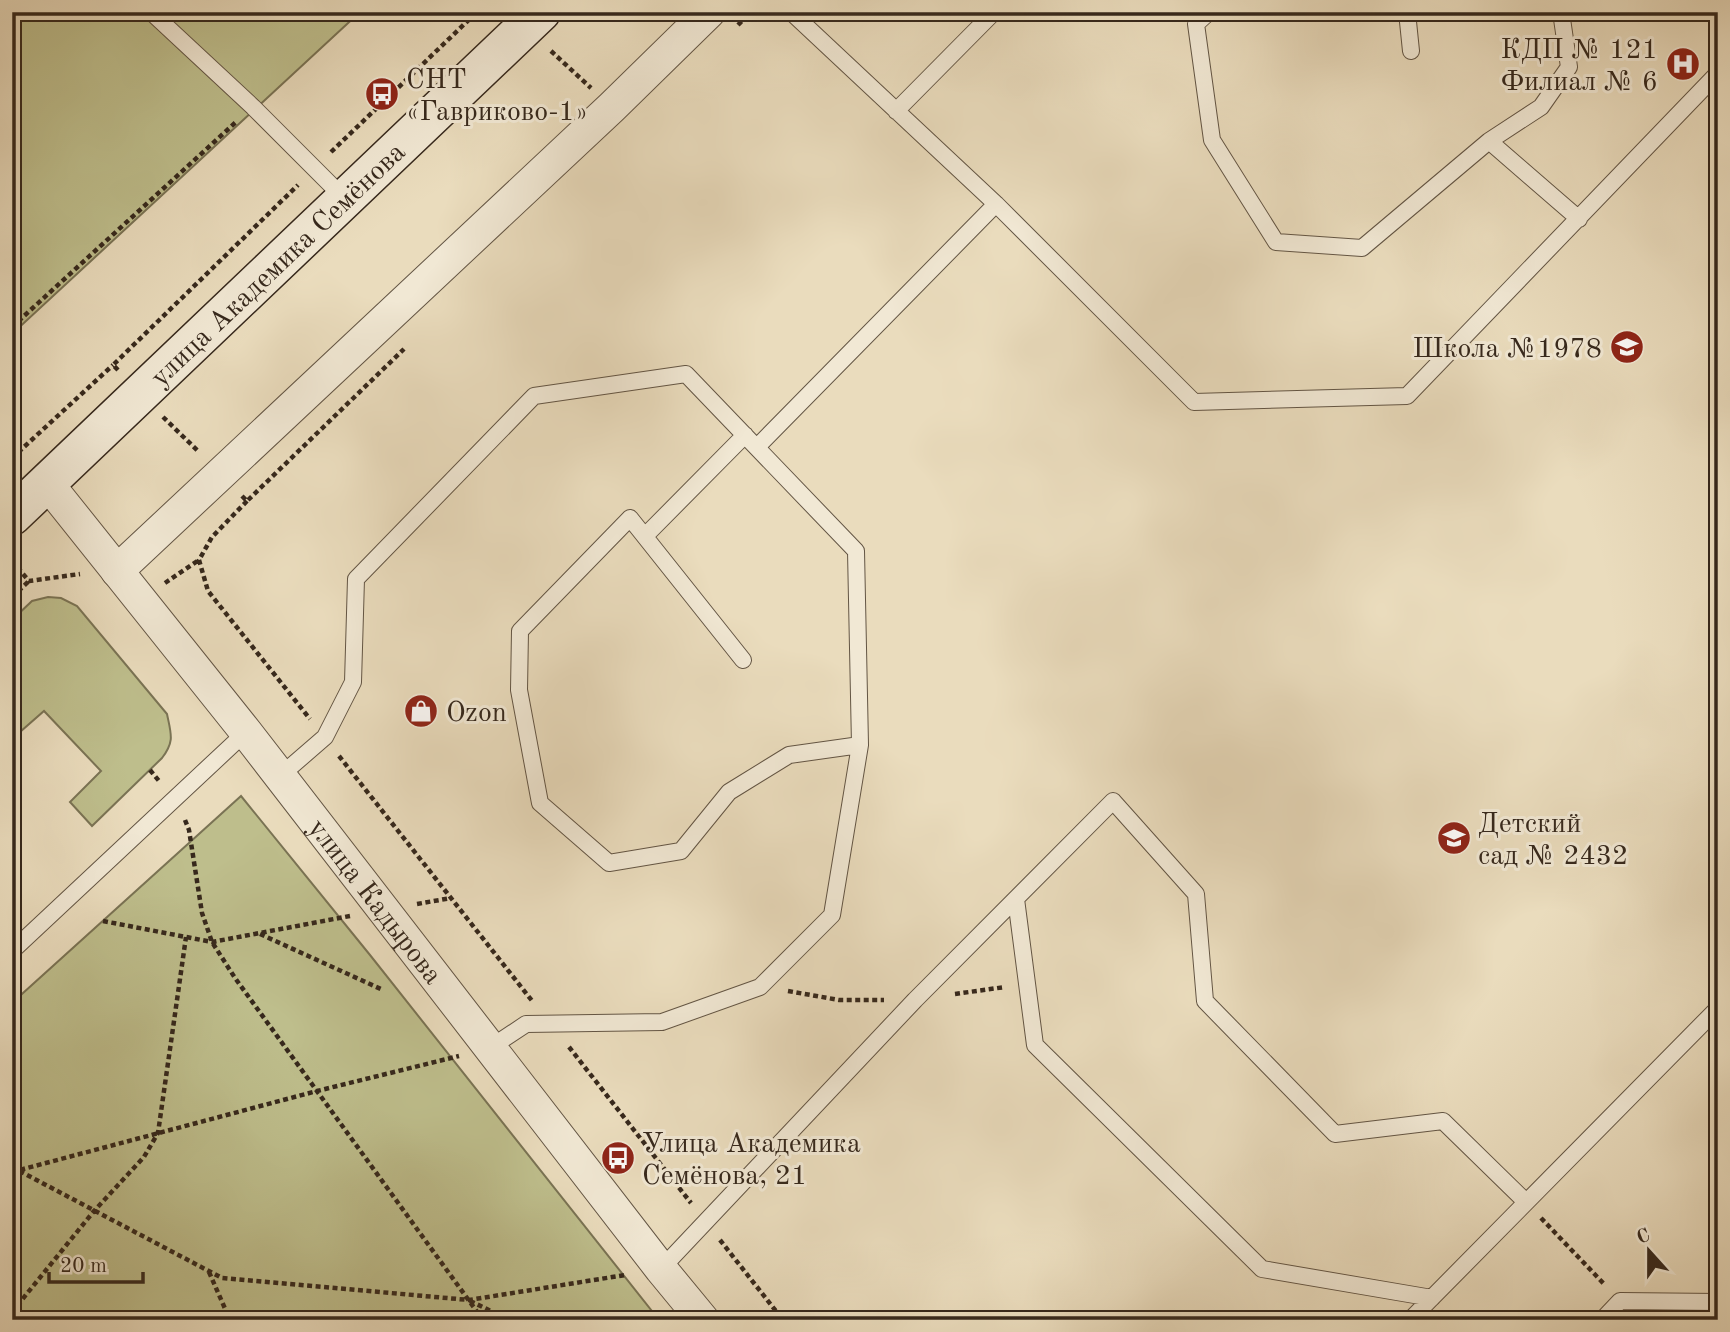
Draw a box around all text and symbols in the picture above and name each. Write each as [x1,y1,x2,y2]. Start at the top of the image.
place label: КДП № 121 Филиал № 6 [1500,37,1658,97]
hospital icon: КДП № 121 Филиал № 6 [1664,45,1702,83]
place label: СНТ «Гавриково-1» [406,67,588,127]
bus stop icon: СНТ «Гавриково-1» [363,75,401,113]
street label: улица Академика Семёнова [146,138,412,393]
school or university icon: Школа №1978 [1608,328,1646,366]
place label: Школа №1978 [1413,336,1602,364]
shop icon: Ozon [402,692,440,730]
place label: Ozon [446,700,507,728]
place label: Детский сад № 2432 [1478,811,1628,871]
street label: улица Кадырова [302,815,446,990]
school or university icon: Детский сад № 2432 [1435,819,1473,857]
place label: Улица Академика Семёнова, 21 [642,1131,861,1191]
bus stop icon: Улица Академика Семёнова, 21 [599,1139,637,1177]
north arrow [1614,1216,1684,1286]
text: С [1635,1226,1653,1249]
scale bar [49,1241,144,1285]
text: 20 m [60,1256,107,1277]

